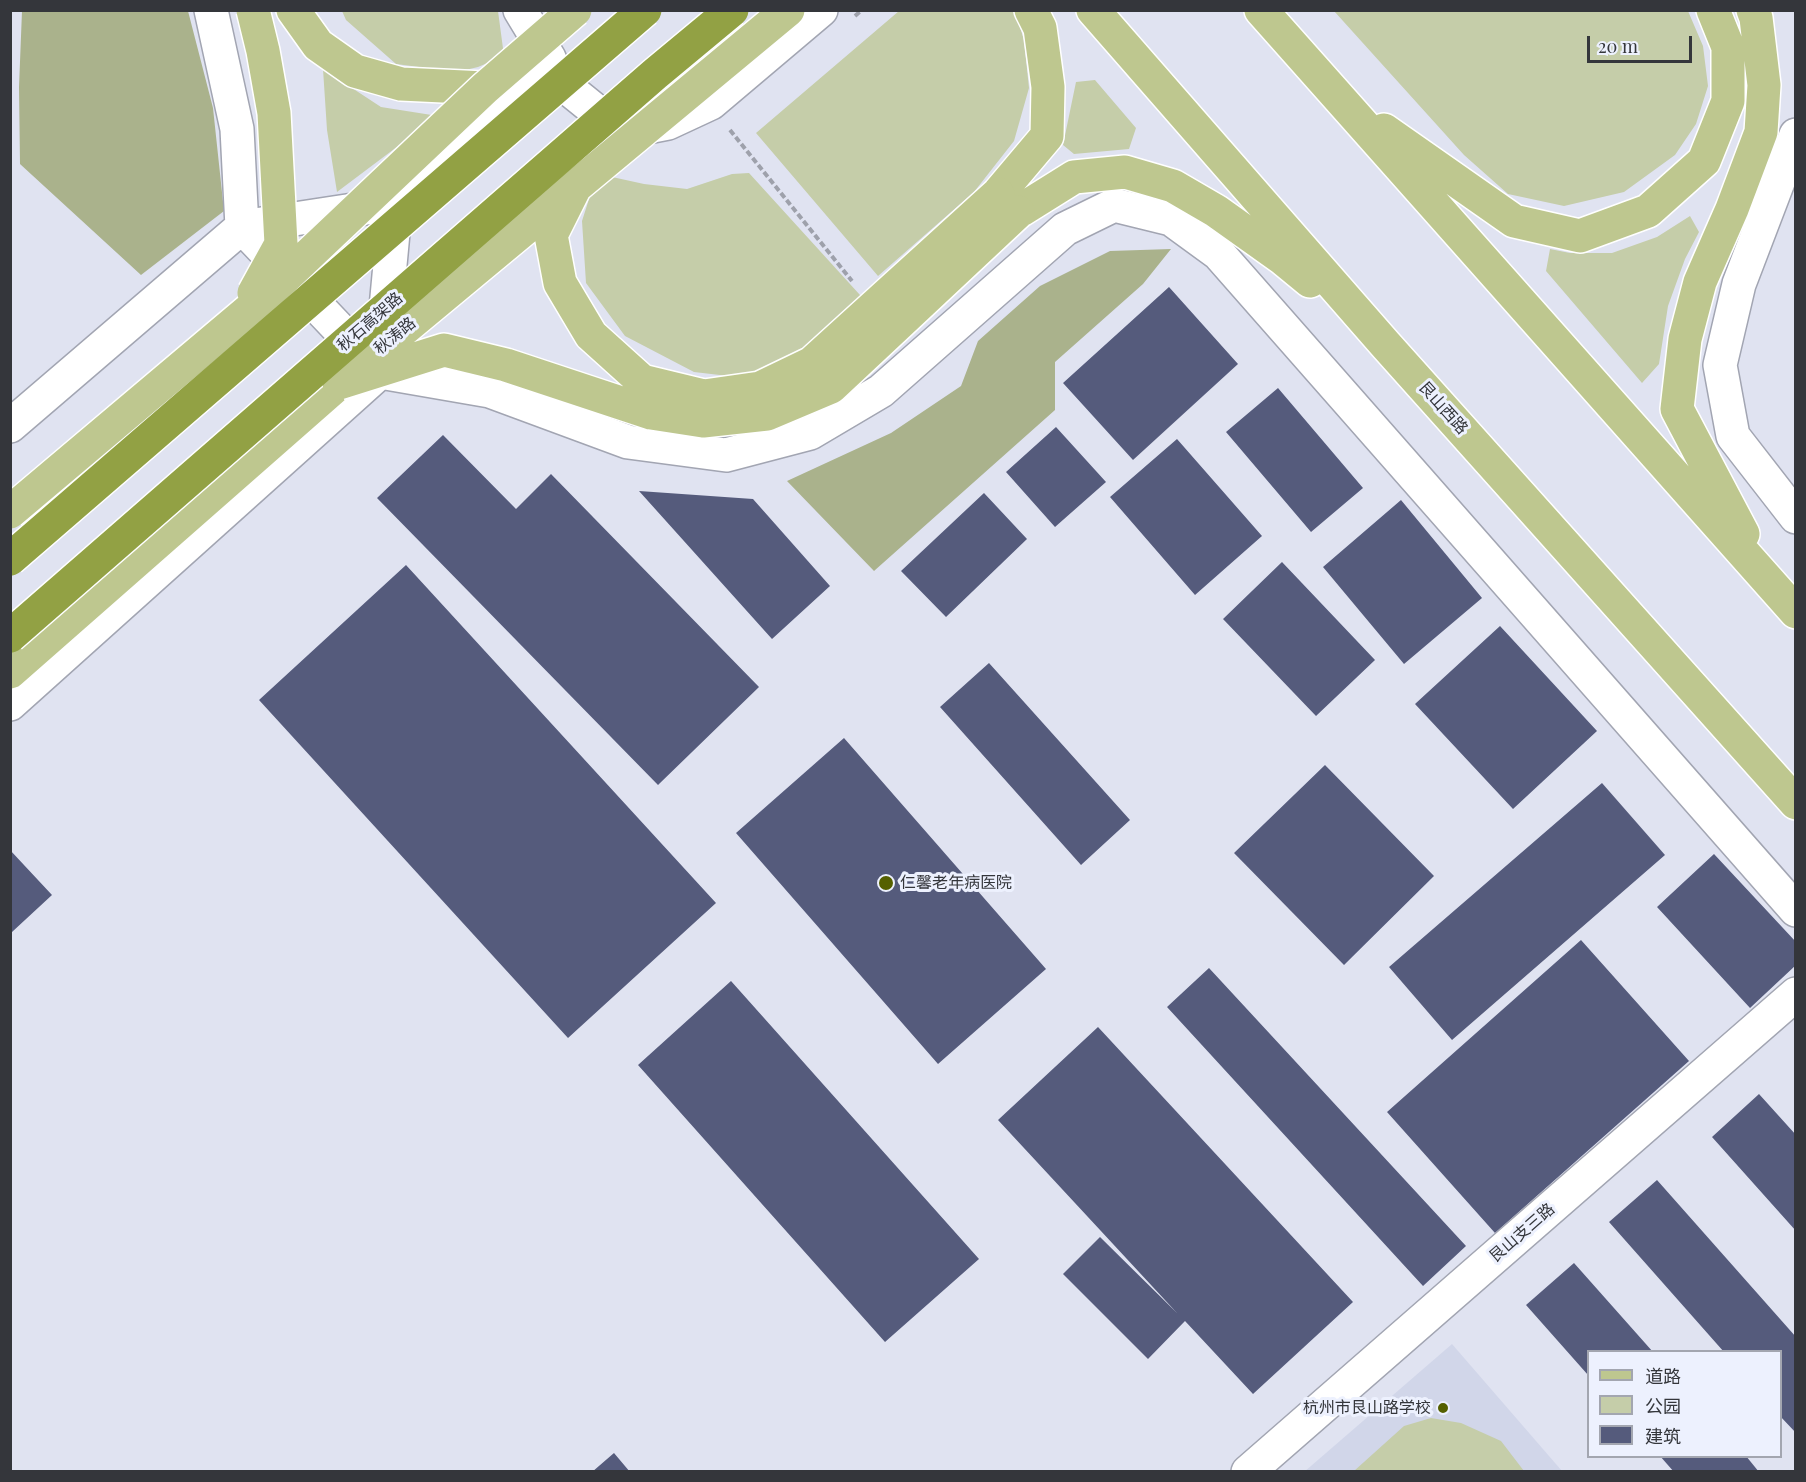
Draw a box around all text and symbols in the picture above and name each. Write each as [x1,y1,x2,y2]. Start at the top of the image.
scale bar [1590,24,1695,62]
text: 20 m [1598,34,1638,58]
street label: 秋石高架路 [334,289,406,355]
street label: 秋涛路 [370,313,420,359]
street label: 艮山西路 [1414,378,1472,438]
place label: 仁馨老年病医院 [900,873,1012,893]
marker: 仁馨老年病医院 [877,874,895,892]
street label: 艮山支三路 [1486,1200,1558,1266]
legend [1587,1350,1782,1458]
text: 道路 [1645,1364,1681,1388]
text: 公园 [1645,1394,1681,1418]
place label: 杭州市艮山路学校 [1303,1398,1431,1418]
marker: 杭州市艮山路学校 [1436,1401,1450,1415]
text: 建筑 [1645,1424,1681,1448]

